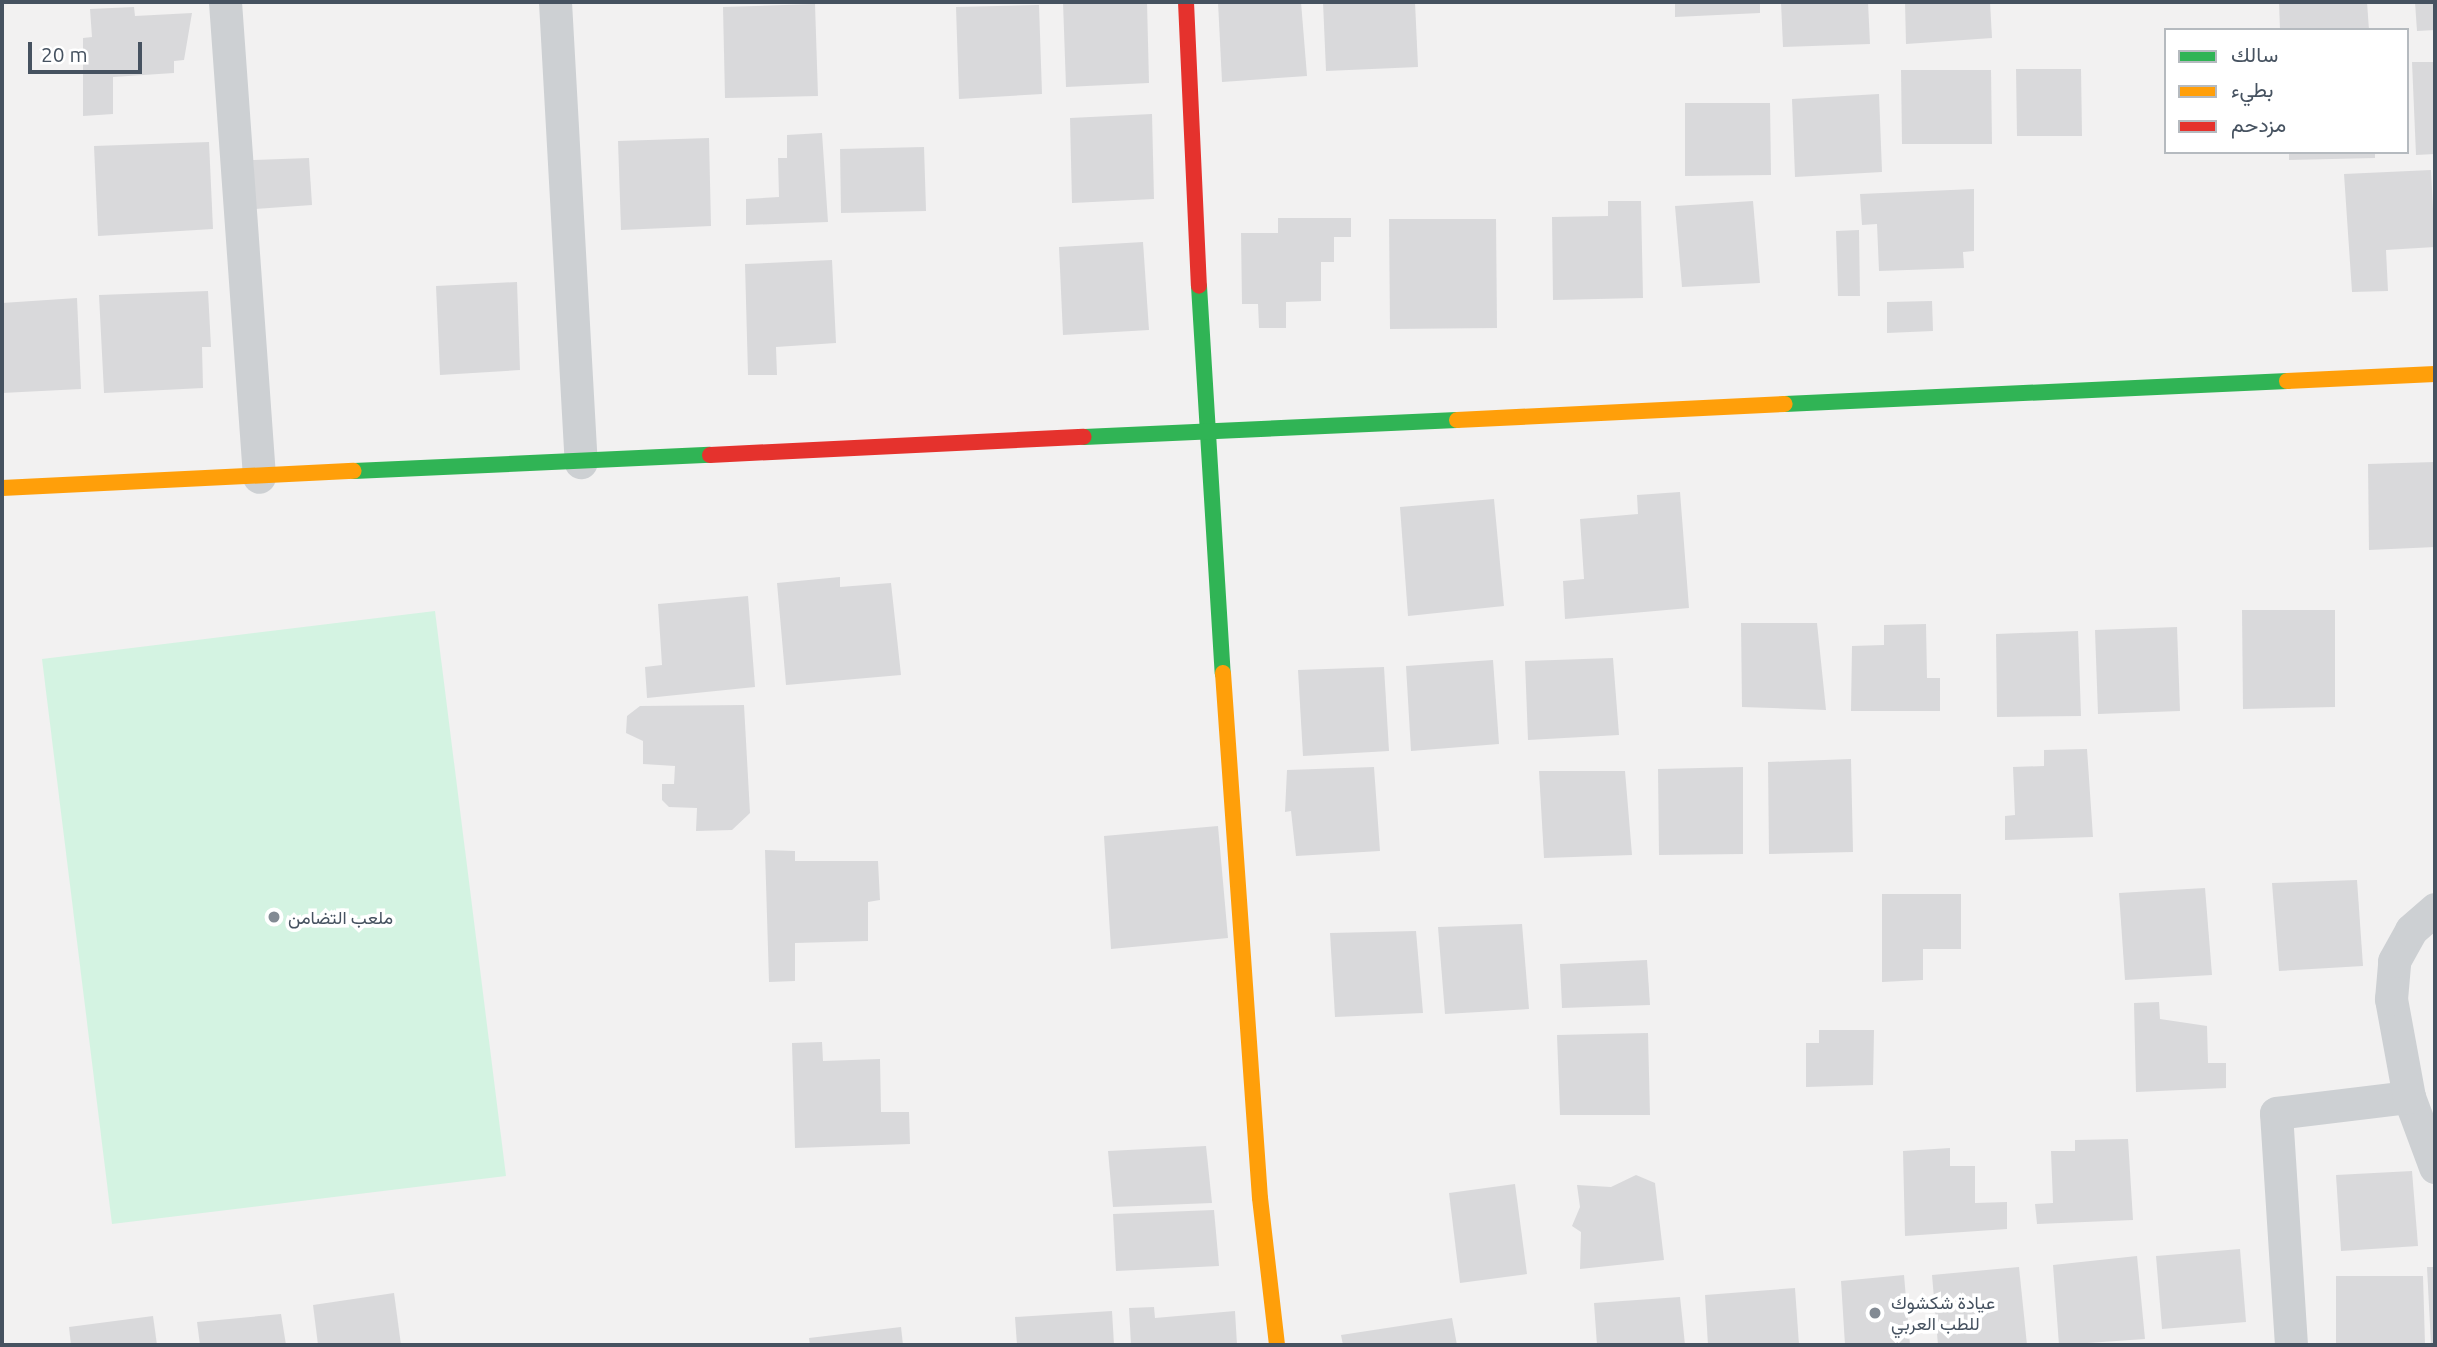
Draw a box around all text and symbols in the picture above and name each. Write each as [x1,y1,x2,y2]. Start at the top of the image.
scale bar [32,28,145,72]
legend [2164,28,2409,154]
text: 20 m [41,42,88,66]
text: سالك [2231,42,2278,66]
text: بطيء [2231,77,2274,101]
text: مزدحم [2231,112,2286,136]
place label: ملعب التضامن [288,906,393,928]
marker: ملعب التضامن [266,909,282,925]
place label: عيادة شكشوك للطب العربي [1891,1292,1995,1334]
marker: عيادة شكشوك للطب العربي [1865,1303,1885,1323]

